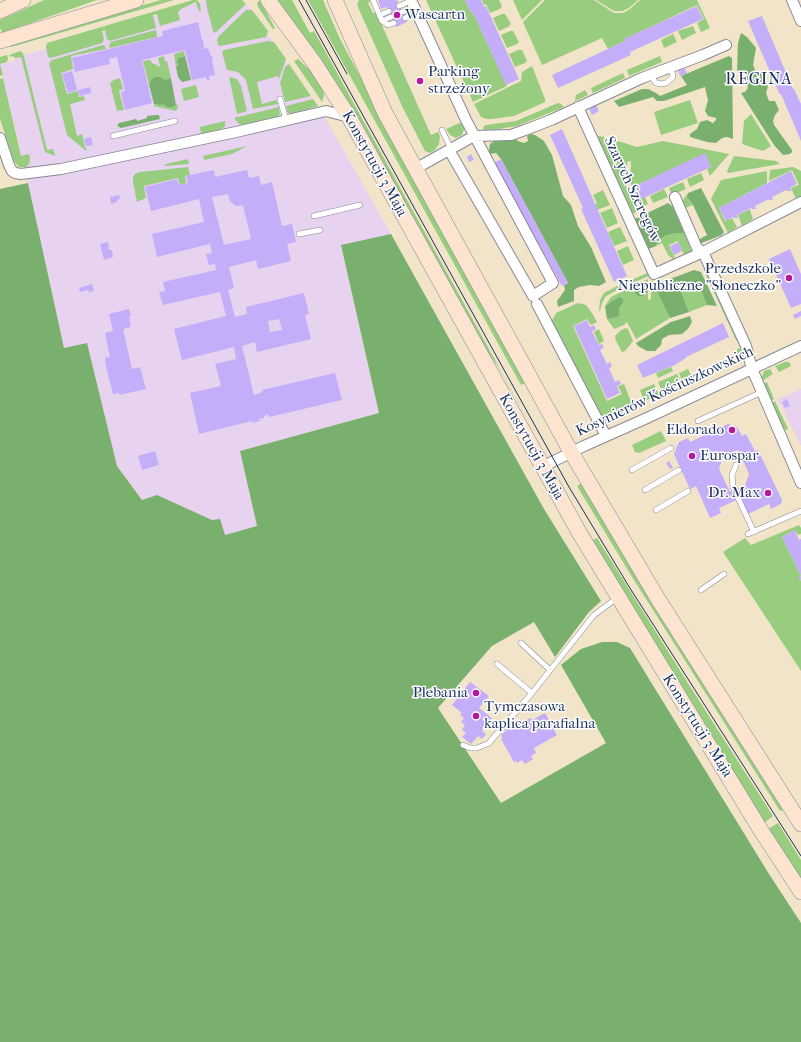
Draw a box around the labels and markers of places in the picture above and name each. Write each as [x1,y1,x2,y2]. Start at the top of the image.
place label: Wascartn [405,6,465,24]
marker: Wascartn [392,10,402,20]
place label: Parking strzeżony [428,63,490,98]
marker: Parking strzeżony [415,76,425,86]
place label: Przedszkole Niepubliczne "Słoneczko" [618,260,781,295]
marker: Przedszkole Niepubliczne "Słoneczko" [784,273,794,283]
place label: Eldorado [666,421,724,439]
marker: Eldorado [727,425,737,435]
place label: Eurospar [700,447,759,465]
marker: Eurospar [687,451,697,461]
place label: Dr. Max [708,484,760,502]
marker: Dr. Max [763,488,773,498]
place label: Plebania [413,684,468,702]
marker: Plebania [471,688,481,698]
place label: Tymczasowa kaplica parafialna [484,698,595,733]
marker: Tymczasowa kaplica parafialna [471,711,481,721]

